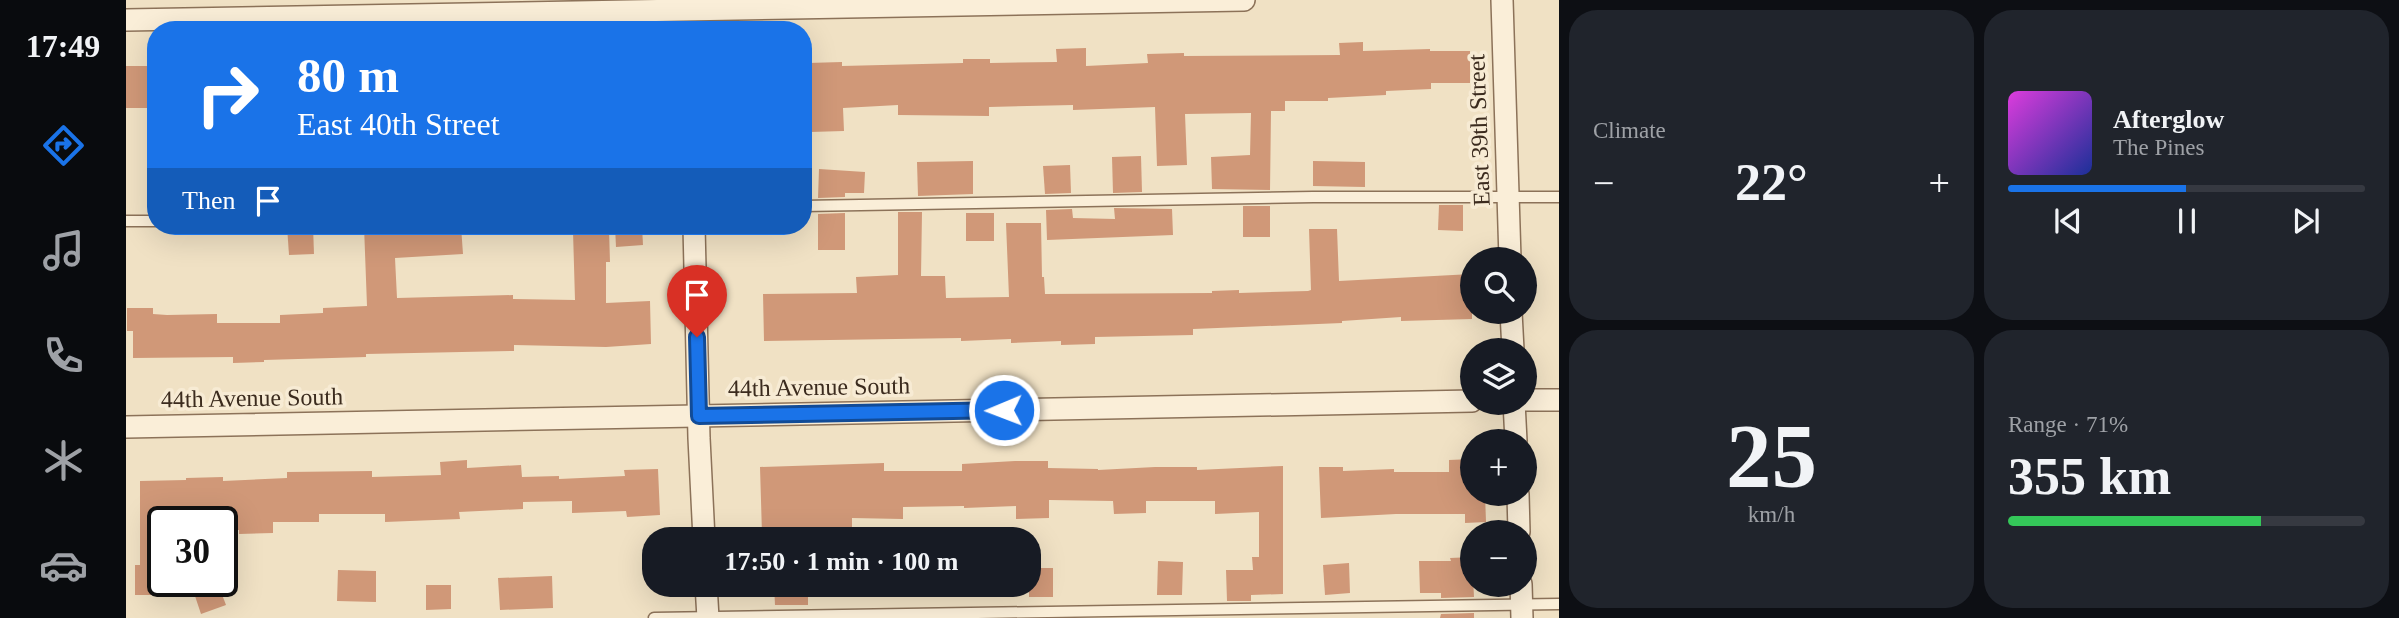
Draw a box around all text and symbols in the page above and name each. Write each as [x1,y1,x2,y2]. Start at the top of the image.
text: 17:49 [26,28,100,64]
text: 80 m [297,48,399,103]
icon: right [182,49,273,140]
street label: East 39th Street [1463,53,1495,206]
text: Afterglow [2113,105,2224,134]
text: East 40th Street [297,106,500,142]
text: Climate [1593,118,1666,143]
icon: directions [39,121,88,170]
text: The Pines [2113,135,2204,160]
text: 22° [1735,154,1808,211]
text: − [1593,162,1614,204]
text: + [1929,162,1950,204]
icon: arrive [249,182,287,220]
text: Then [182,186,235,215]
icon: previous [2049,202,2087,240]
icon: pause [2168,202,2206,240]
icon: next [2287,202,2325,240]
icon: music [39,226,88,275]
map controls [1460,247,1537,597]
button: search [1460,247,1537,324]
pin [667,265,727,337]
icon: arrive [678,276,716,314]
icon: phone [39,331,88,380]
button: layers [1460,338,1537,415]
street label: 44th Avenue South [728,372,910,402]
position arrow [967,373,1041,447]
street label: 44th Avenue South [161,383,343,413]
text: 25 [1726,406,1817,507]
text: Range · 71% [2008,412,2128,437]
button: + [1460,429,1537,506]
icon: climate [39,436,88,485]
text: 355 km [2008,448,2171,505]
text: km/h [1748,502,1795,527]
speed limit sign: 30 [147,506,238,597]
button: − [1460,520,1537,597]
icon: car [39,541,88,590]
text: 17:50 · 1 min · 100 m [725,547,959,576]

